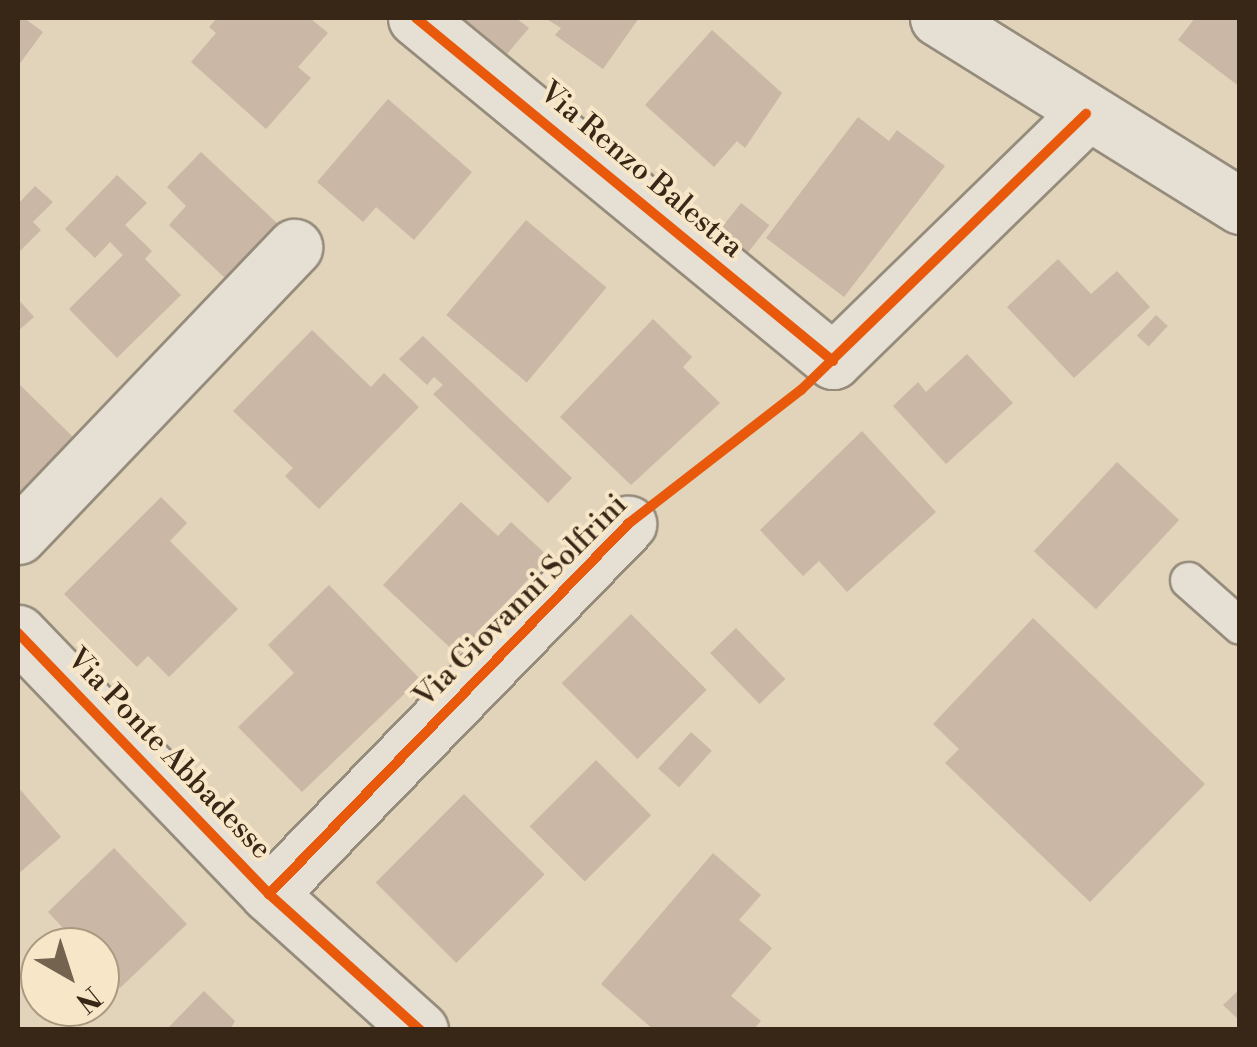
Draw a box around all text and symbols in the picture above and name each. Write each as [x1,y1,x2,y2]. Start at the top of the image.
street label: Via Renzo Balestra [532,74,750,266]
street label: Via Giovanni Solfrini [407,487,635,715]
street label: Via Ponte Abbadesse [59,641,279,867]
north arrow [20,927,120,1027]
text: N [68,979,108,1020]

